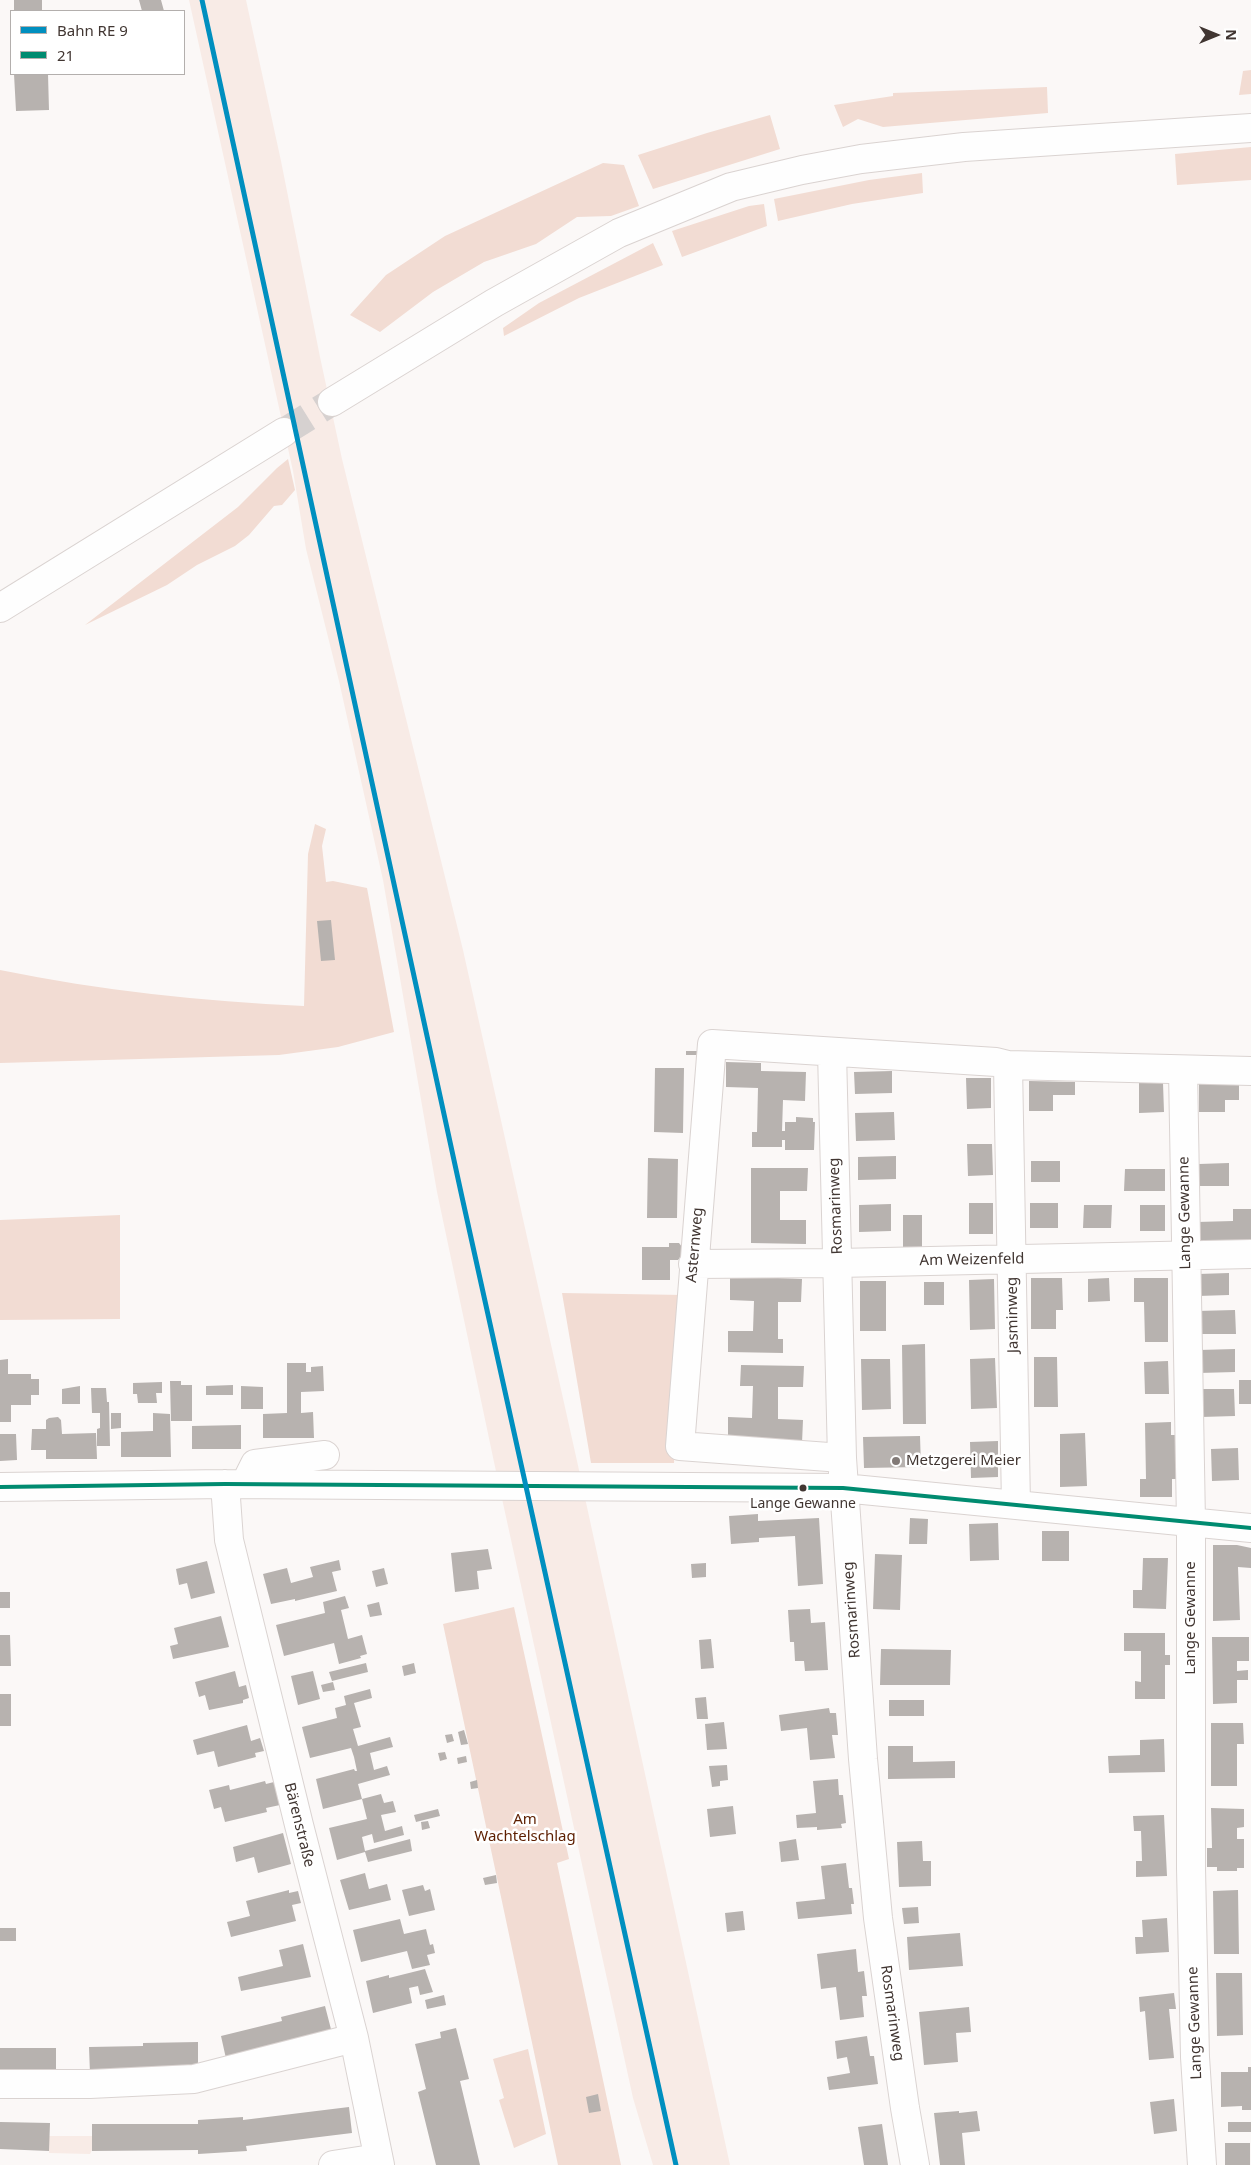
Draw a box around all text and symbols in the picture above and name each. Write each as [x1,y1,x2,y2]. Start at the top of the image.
legend [10,10,185,75]
north arrow [1191,10,1241,60]
text: Bahn RE 9 [57,20,128,40]
text: N [1222,29,1241,41]
text: 21 [57,45,74,65]
street label: Lange Gewanne [1175,1156,1195,1270]
street label: Rosmarinweg [825,1157,847,1255]
street label: Asternweg [683,1207,707,1283]
street label: Am Weizenfeld [919,1250,1025,1270]
street label: Jasminweg [1003,1277,1023,1353]
place label: Metzgerei Meier [906,1452,1021,1470]
marker: Metzgerei Meier [890,1455,902,1467]
marker: Lange Gewanne [798,1483,808,1493]
place label: Lange Gewanne [750,1496,856,1512]
street label: Rosmarinweg [840,1561,864,1659]
street label: Lange Gewanne [1182,1561,1200,1675]
street label: Bärenstraße [280,1781,318,1869]
park label: Am Wachtelschlag [474,1811,576,1846]
street label: Rosmarinweg [876,1964,908,2062]
street label: Lange Gewanne [1184,1966,1206,2080]

